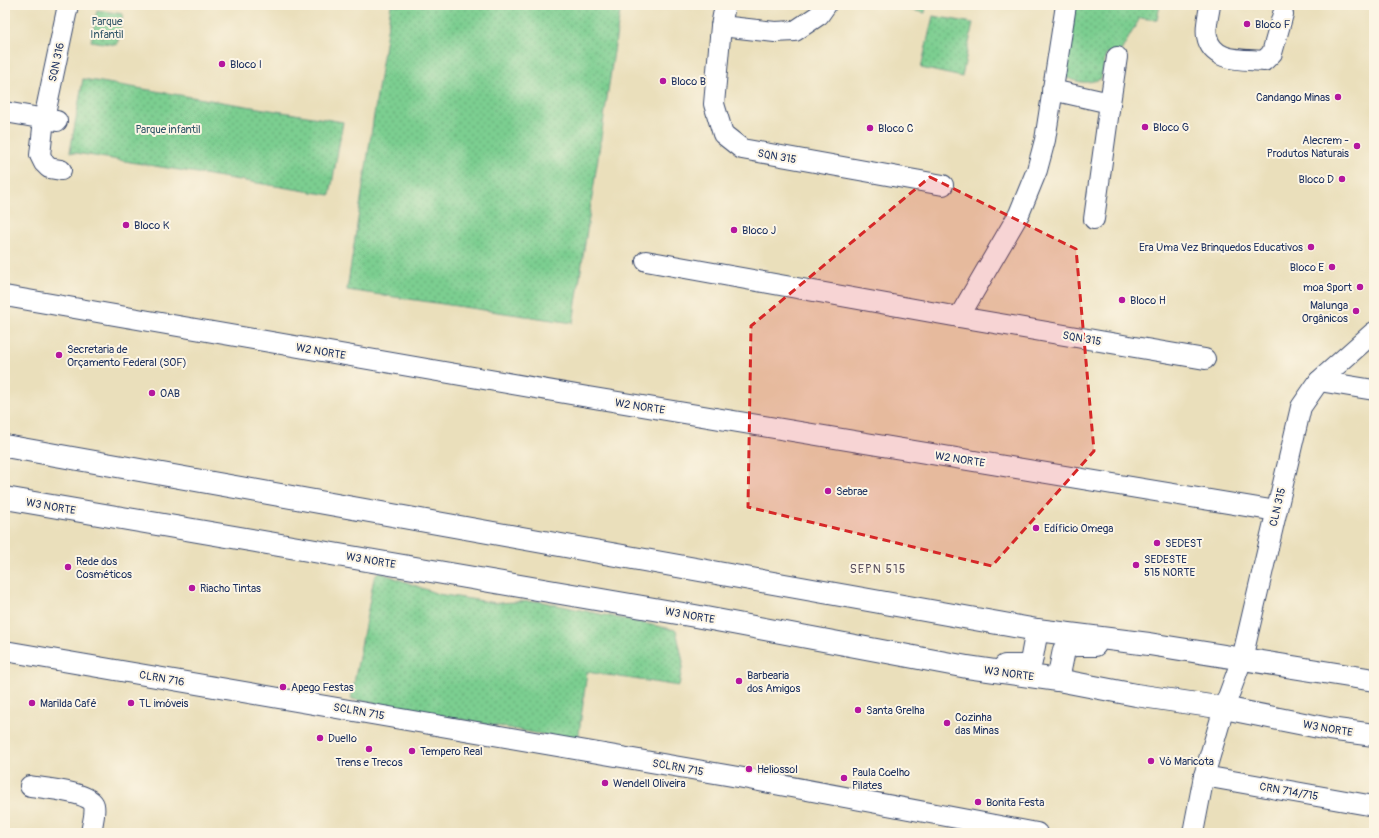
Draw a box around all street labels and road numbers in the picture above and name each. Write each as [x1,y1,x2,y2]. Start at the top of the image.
street label: SQN 316 [46,41,67,83]
street label: SQN 315 [756,147,797,166]
street label: SQN 315 [1061,329,1102,348]
street label: W2 NORTE [295,341,347,362]
street label: W2 NORTE [614,396,666,417]
street label: W2 NORTE [934,449,986,470]
street label: CLN 315 [1267,487,1288,528]
street label: W3 NORTE [25,496,77,517]
street label: W3 NORTE [345,550,397,571]
street label: W3 NORTE [664,605,716,626]
street label: W3 NORTE [983,664,1035,683]
street label: CLRN 716 [138,668,186,689]
street label: SCLRN 715 [332,701,386,722]
street label: W3 NORTE [1302,718,1354,739]
street label: SCLRN 715 [651,757,705,778]
street label: CRN 714/715 [1258,780,1319,803]

